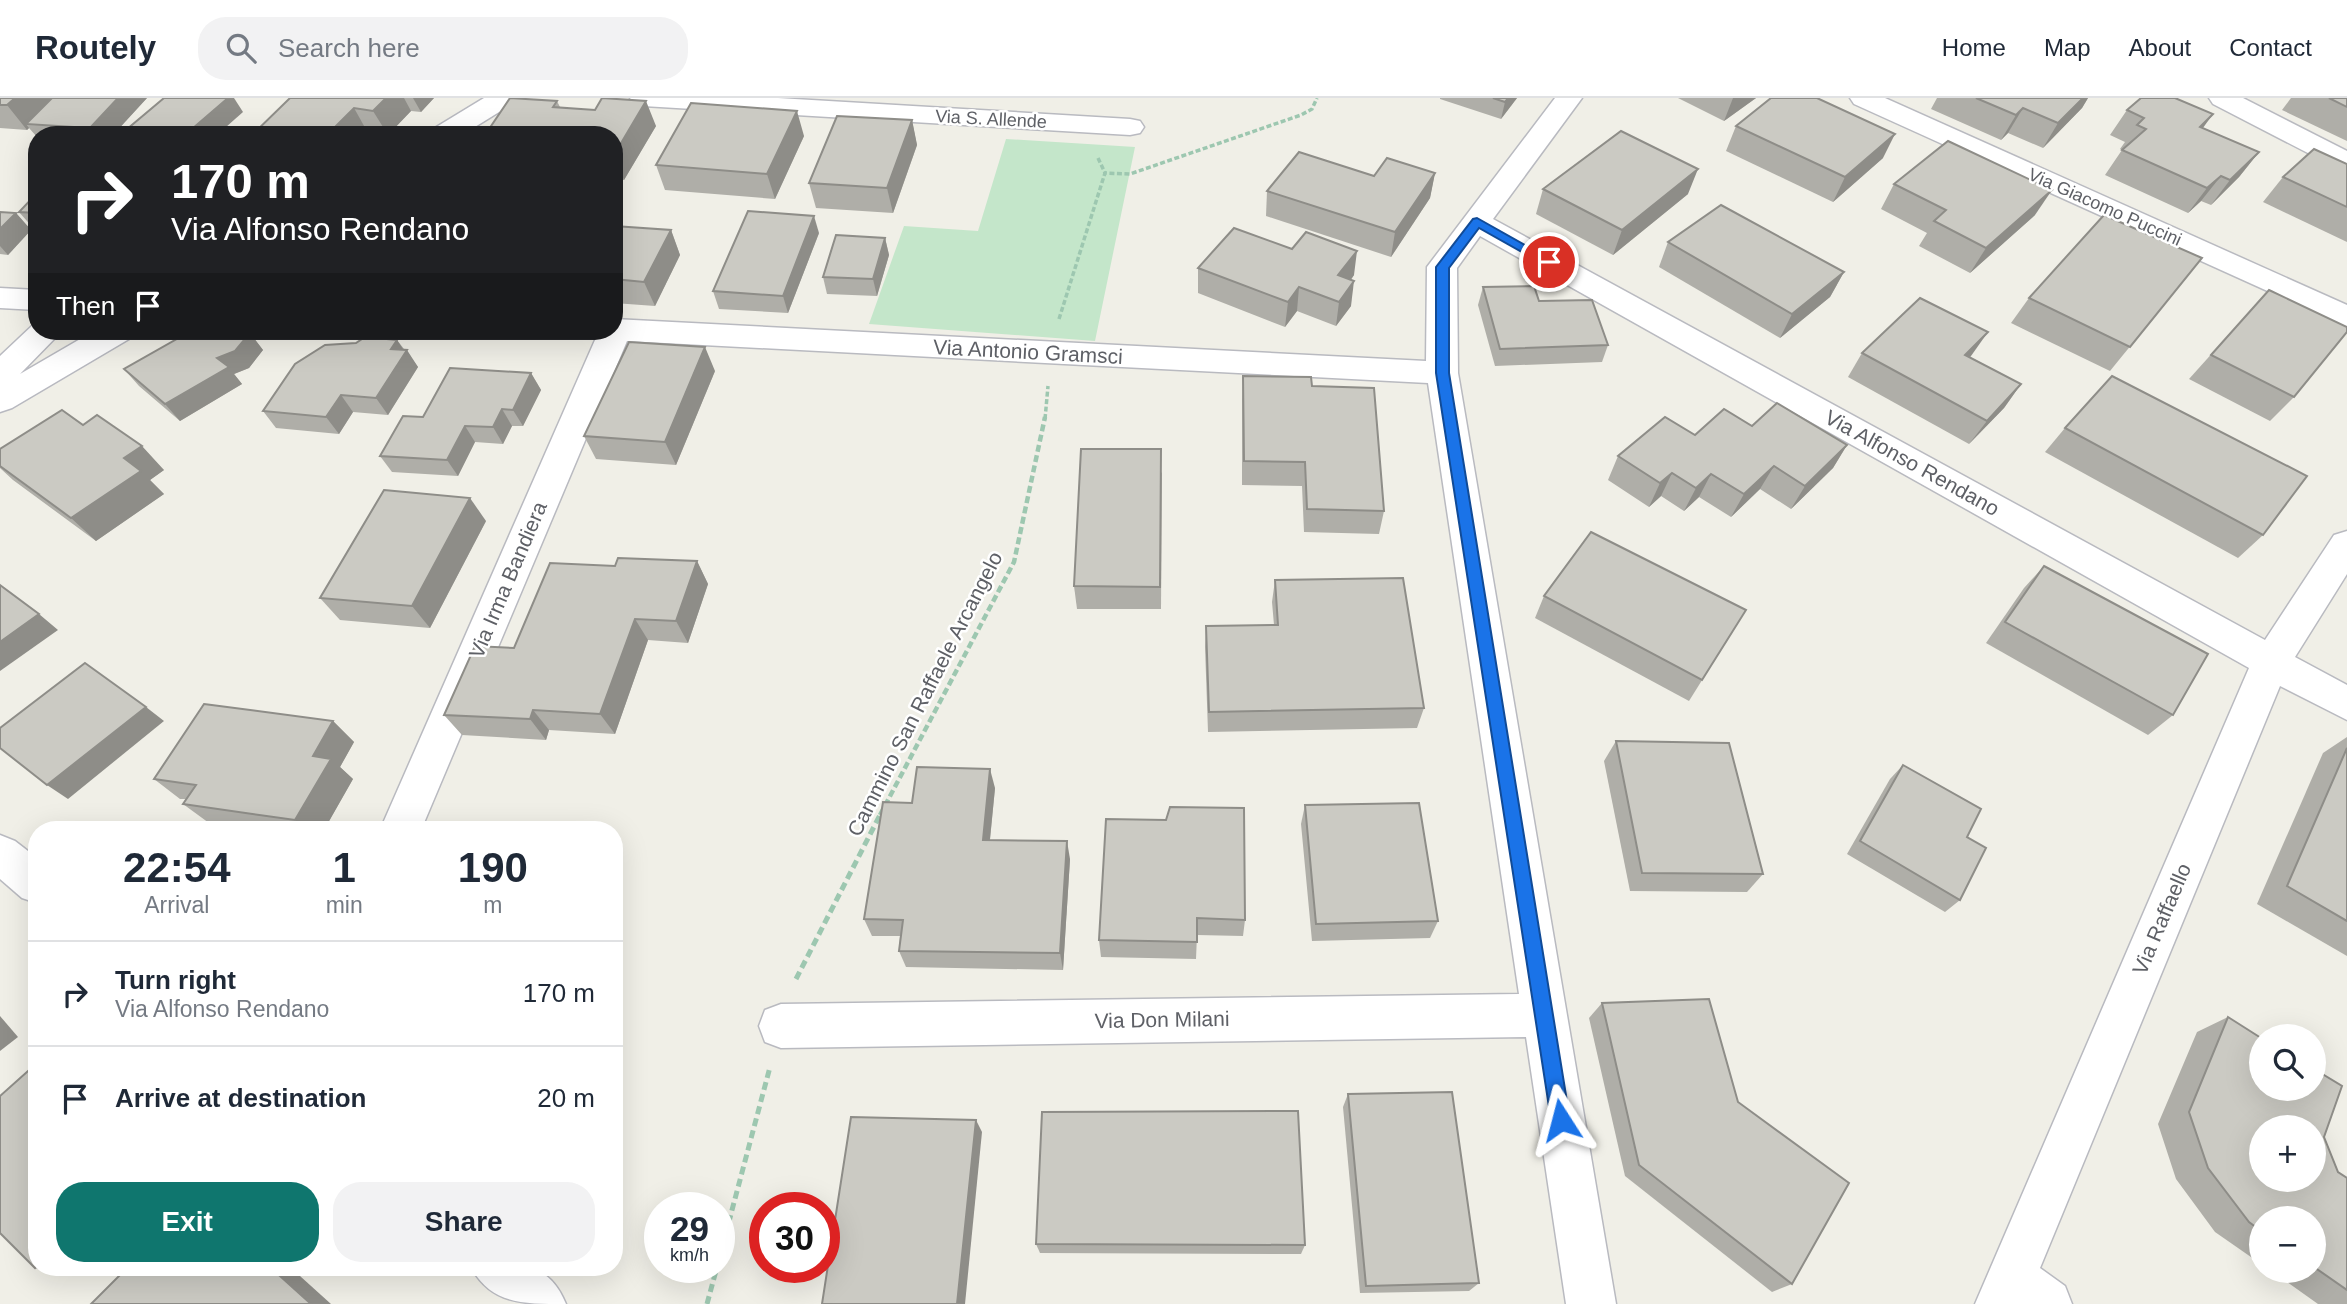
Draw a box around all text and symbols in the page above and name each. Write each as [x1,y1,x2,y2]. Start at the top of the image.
search box [198,17,688,80]
text: Routely [35,29,156,66]
icon: search [222,29,260,67]
text: Search here [278,33,420,63]
text: Home [1942,34,2006,61]
text: Map [2044,34,2091,61]
text: About [2129,34,2191,61]
text: Contact [2229,34,2312,61]
street label: Via S. Allende [935,106,1047,132]
icon: right [56,154,147,245]
text: 170 m [171,154,310,208]
street label: Via Giacomo Puccini [2025,164,2185,250]
text: Via Alfonso Rendano [171,211,469,247]
pin [1519,232,1579,292]
icon: arrive [1530,243,1568,281]
icon: arrive [129,287,167,325]
text: Then [56,291,115,321]
street label: Via Antonio Gramsci [933,335,1123,368]
street label: Via Alfonso Rendano [1821,405,2003,520]
street label: Via Irma Bandiera [464,498,551,661]
street label: Cammino San Raffaele Arcangelo [843,548,1007,840]
text: 22:54 [123,844,231,891]
text: 1 [332,844,356,891]
text: 190 [458,844,528,891]
street label: Via Raffaello [2128,860,2195,978]
text: Arrival [144,892,209,918]
text: min [326,892,363,918]
text: m [483,892,502,918]
text: Turn right [115,965,236,995]
icon: right [56,975,94,1013]
text: 170 m [523,978,595,1008]
text: Via Alfonso Rendano [115,996,329,1022]
street label: Via Don Milani [1094,1007,1230,1032]
map controls [2249,1024,2326,1283]
button: search [2249,1024,2326,1101]
icon: arrive [56,1080,94,1118]
text: Arrive at destination [115,1083,366,1113]
text: 20 m [537,1083,595,1113]
position arrow [1524,1083,1598,1157]
button: + [2249,1115,2326,1192]
button: Exit [56,1182,319,1262]
button: Share [333,1182,595,1262]
speed limit sign: 30 [749,1192,840,1283]
button: − [2249,1206,2326,1283]
text: 29 [670,1209,709,1248]
text: km/h [670,1245,709,1265]

